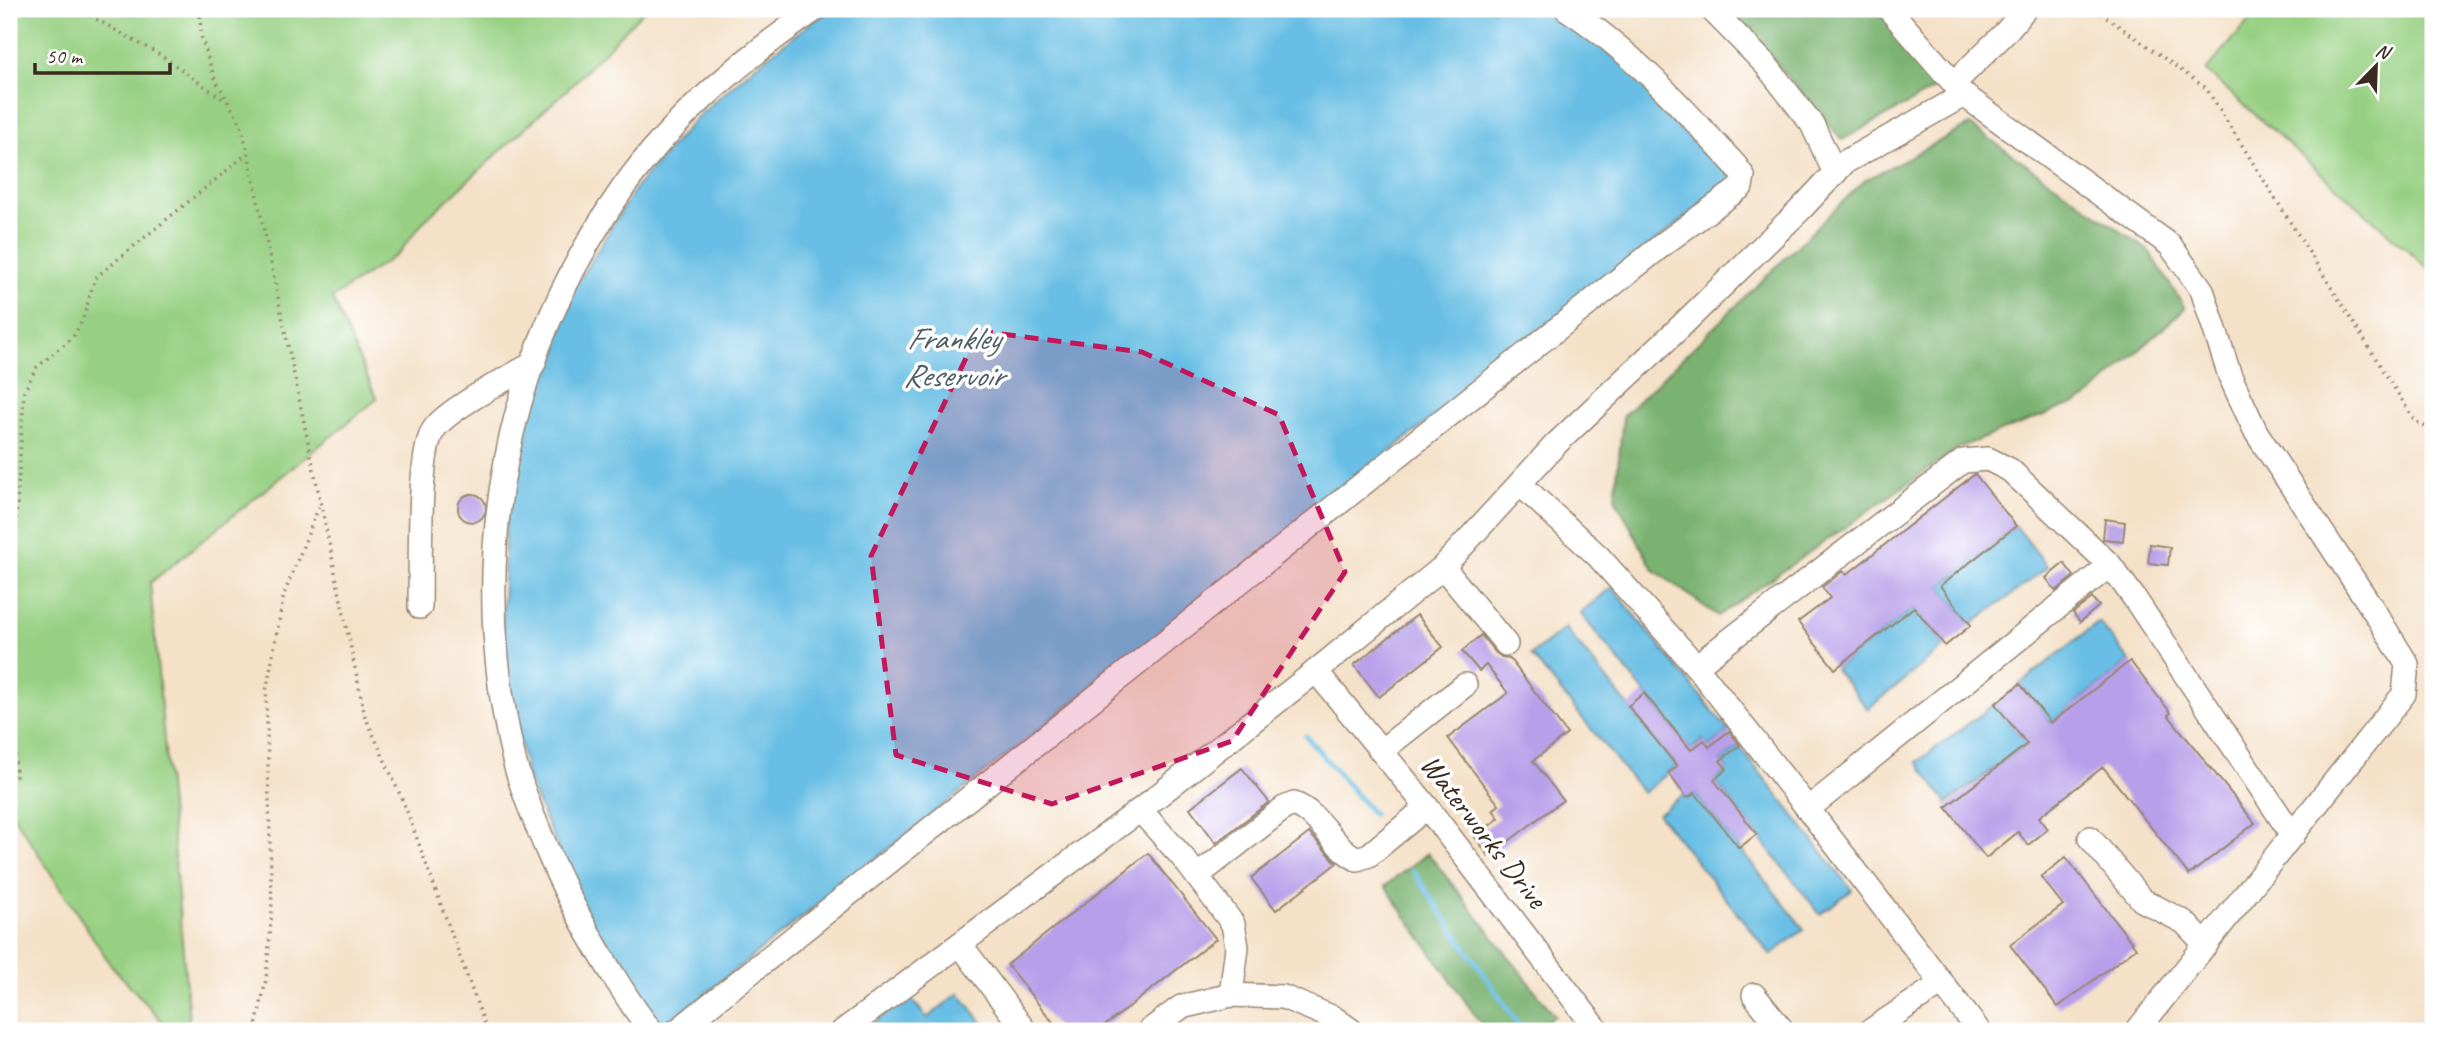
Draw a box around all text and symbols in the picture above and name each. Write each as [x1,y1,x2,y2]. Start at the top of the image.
scale bar [35,32,170,76]
north arrow [2340,32,2410,102]
text: N [2372,38,2395,66]
text: 50 m [46,43,84,69]
water label: Frankley Reservoir [903,318,1008,396]
street label: Waterworks Drive [1412,747,1557,917]

